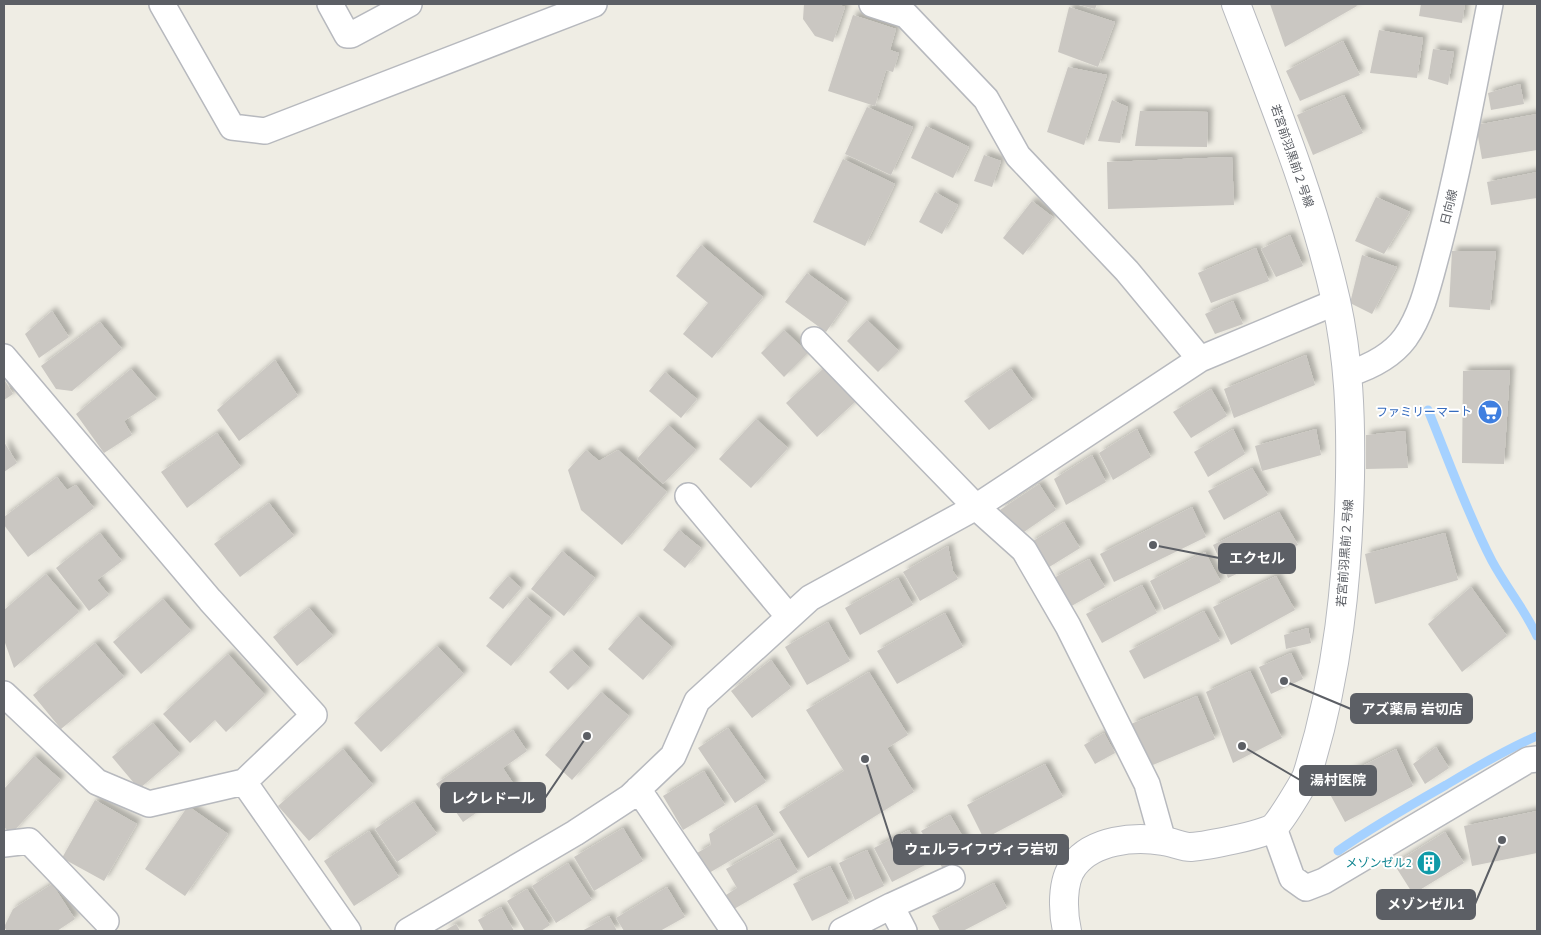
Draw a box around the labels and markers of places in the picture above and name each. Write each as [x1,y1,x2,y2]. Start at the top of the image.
supermarket icon: ファミリーマート [1477,399,1503,425]
place label: ファミリーマート [1376,404,1472,419]
callout: エクセル [1219,544,1295,573]
callout: アズ薬局 岩切店 [1351,694,1472,723]
callout: 湯村医院 [1300,766,1376,795]
callout: レクレドール [441,783,545,812]
callout: ウェルライフヴィラ岩切 [894,835,1068,864]
building icon: メゾンゼル2 [1416,850,1442,876]
place label: メゾンゼル2 [1345,855,1412,870]
callout: メゾンゼル1 [1377,890,1475,919]

